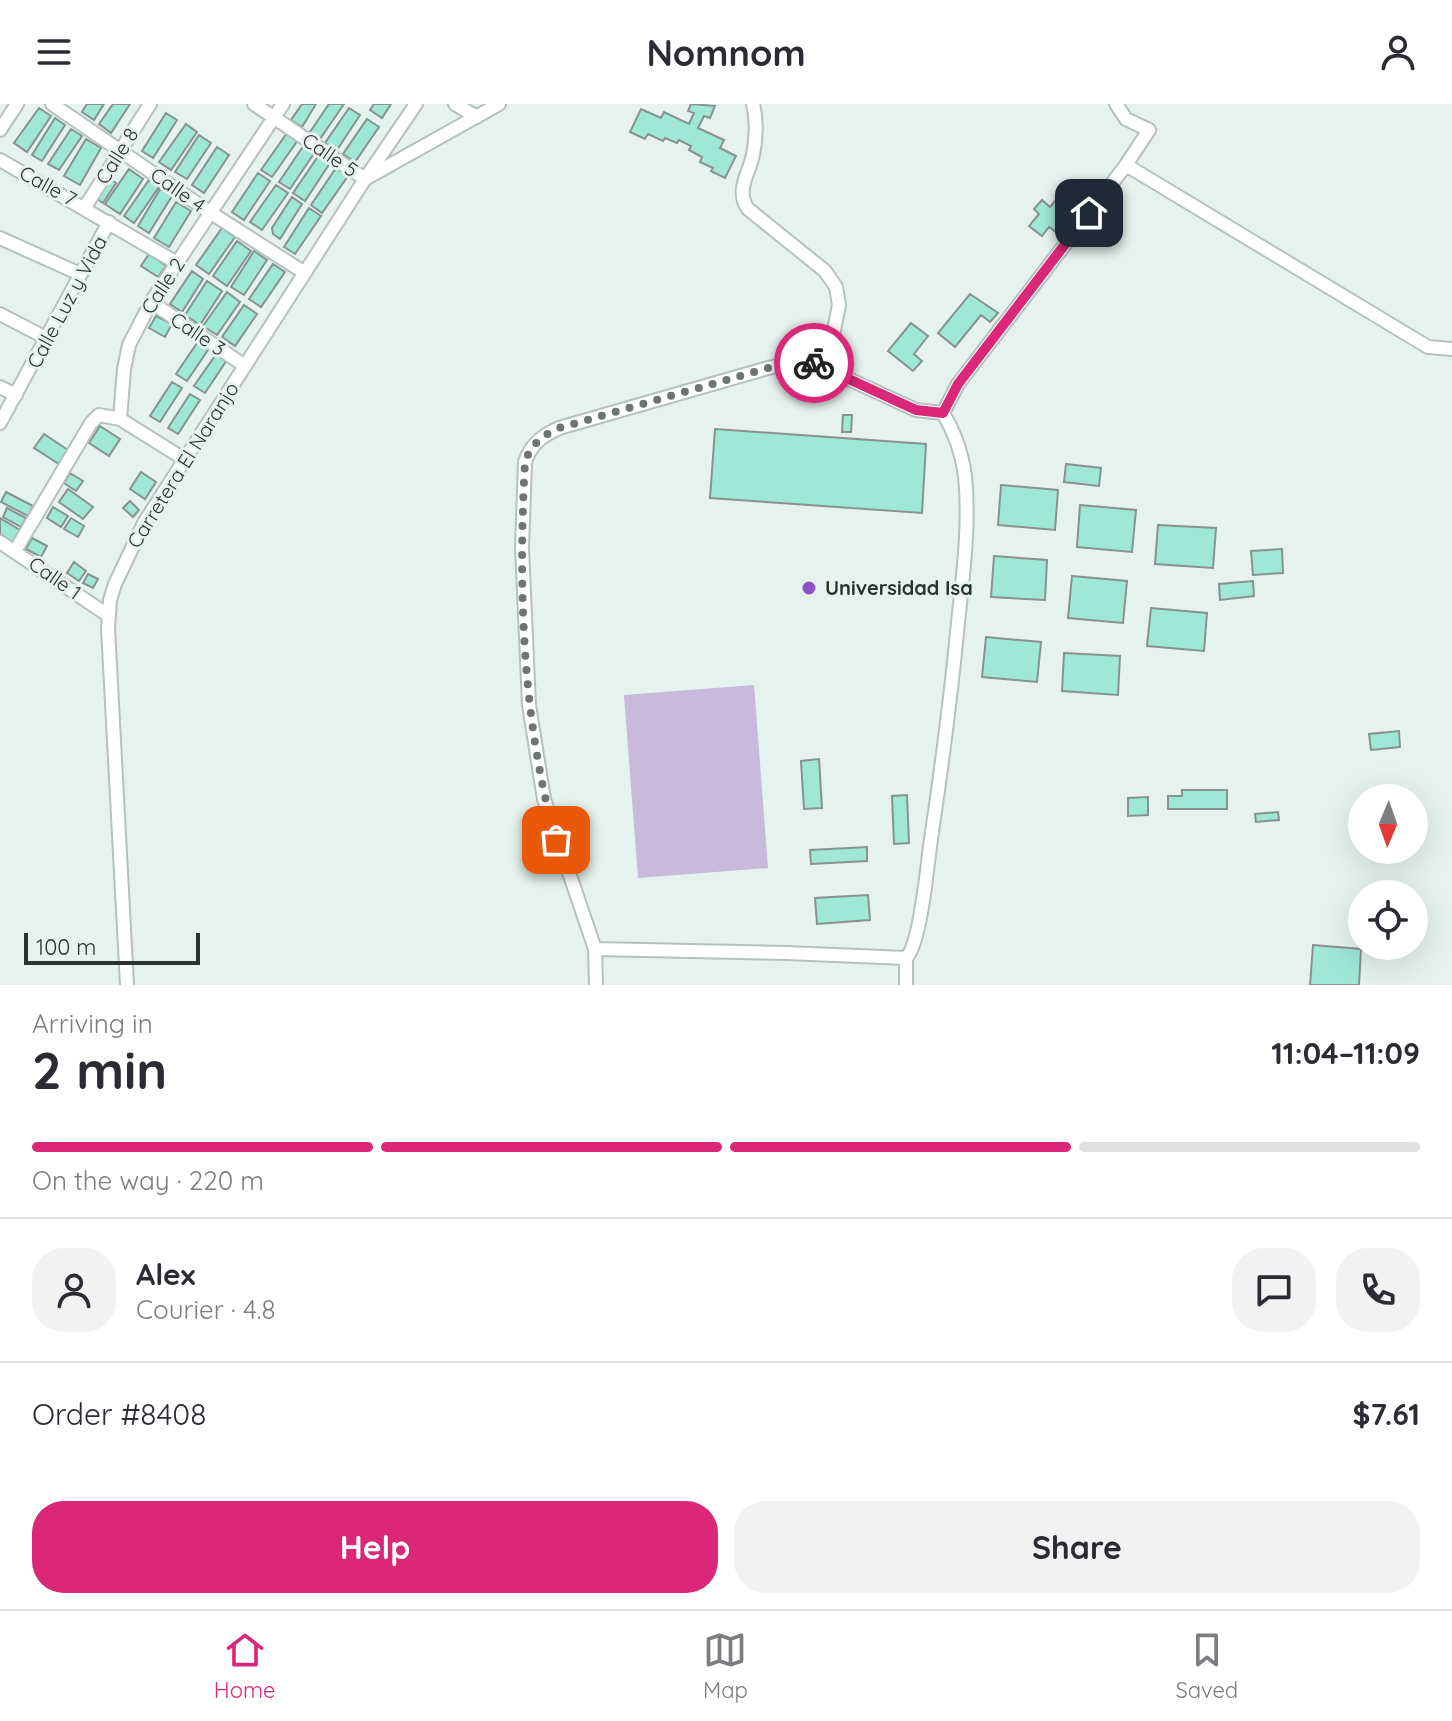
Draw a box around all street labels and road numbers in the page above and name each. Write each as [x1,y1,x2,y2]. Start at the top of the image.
street label: Calle 8 [90,123,144,189]
street label: Calle 5 [298,127,363,182]
street label: Calle 7 [15,160,81,211]
street label: Calle 4 [146,162,211,217]
street label: Calle Luz y Vida [21,231,112,372]
street label: Calle 2 [135,253,190,319]
street label: Calle 3 [166,306,231,361]
street label: Carretera El Naranjo [121,377,244,552]
street label: Calle 1 [24,551,86,605]

